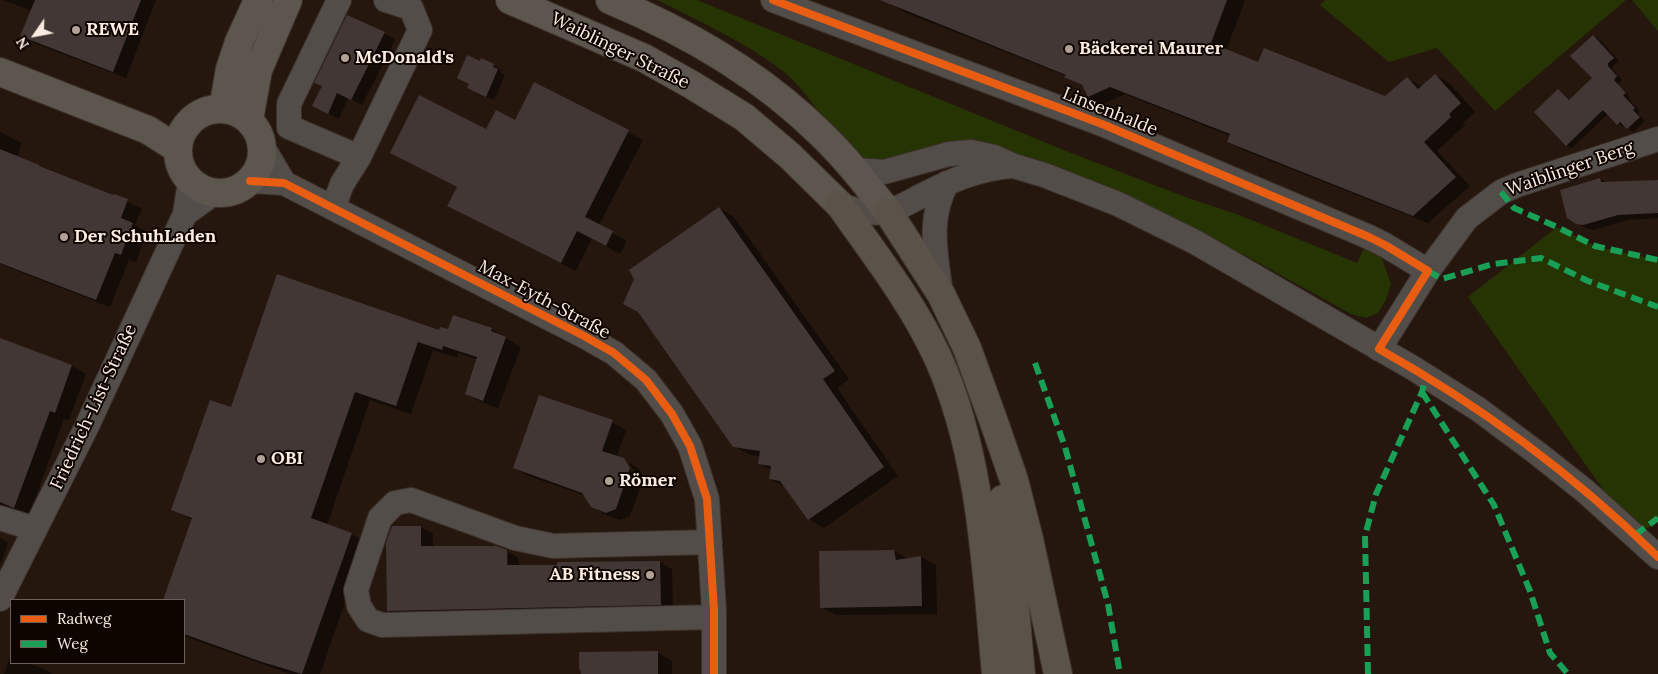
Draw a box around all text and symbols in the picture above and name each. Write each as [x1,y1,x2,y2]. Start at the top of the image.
street label: Waiblinger Straße [547,8,693,94]
north arrow [10,10,60,60]
place label: REWE [86,19,139,41]
marker: REWE [70,24,82,36]
text: N [12,34,33,53]
place label: Bäckerei Maurer [1079,38,1223,60]
marker: Bäckerei Maurer [1063,43,1075,55]
place label: McDonald's [355,47,454,69]
marker: McDonald's [339,52,351,64]
street label: Linsenhalde [1059,83,1161,141]
street label: Waiblinger Berg [1503,137,1637,201]
place label: Der SchuhLaden [74,226,216,248]
marker: Der SchuhLaden [58,231,70,243]
street label: Max-Eyth-Straße [474,256,614,344]
street label: Friedrich-List-Straße [46,321,142,493]
place label: OBI [271,448,303,470]
marker: OBI [255,453,267,465]
place label: Römer [619,470,676,492]
marker: Römer [603,475,615,487]
place label: AB Fitness [549,564,640,586]
marker: AB Fitness [644,569,656,581]
legend [10,599,185,664]
text: Radweg [57,609,111,628]
text: Weg [57,634,88,653]

